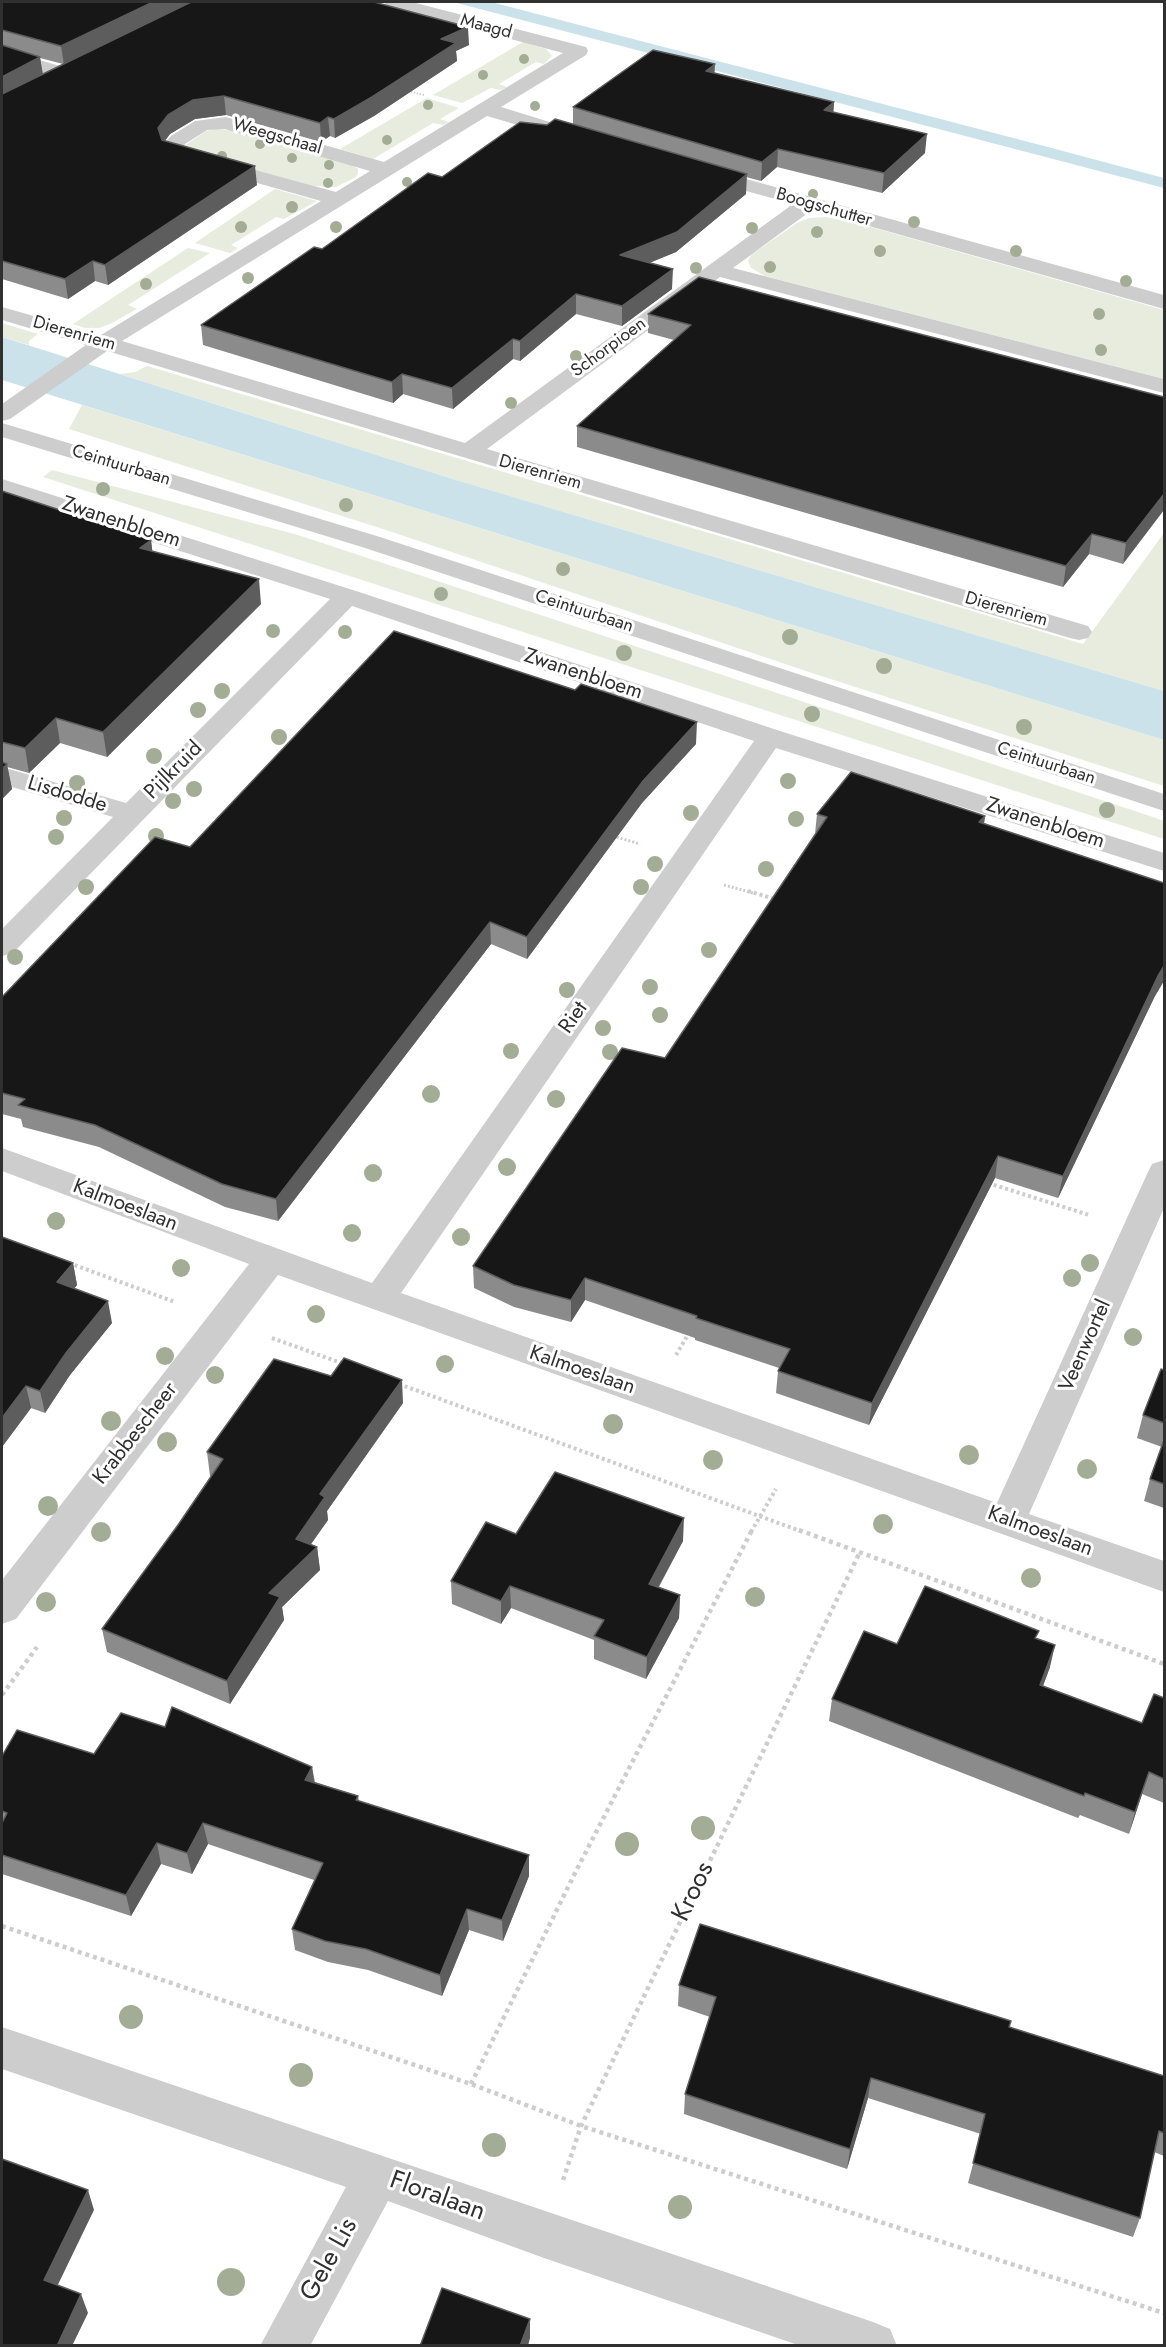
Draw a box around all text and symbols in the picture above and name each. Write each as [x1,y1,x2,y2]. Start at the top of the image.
street label: Maagd [458,10,514,44]
street label: Weegschaal [230,114,324,160]
street label: Boogschutter [774,184,874,232]
street label: Dierenriem [30,312,118,356]
street label: Schorpioen [567,314,651,382]
street label: Ceintuurbaan [69,441,173,491]
street label: Dierenriem [496,451,584,495]
street label: Zwanenbloem [59,492,183,554]
street label: Ceintuurbaan [532,586,636,638]
street label: Dierenriem [962,588,1050,632]
street label: Zwanenbloem [521,644,645,706]
street label: Pijlkruid [140,737,208,805]
street label: Ceintuurbaan [994,738,1098,790]
street label: Lisdodde [24,771,110,819]
street label: Zwanenbloem [983,793,1107,855]
street label: Riet [554,997,594,1039]
street label: Kalmoeslaan [69,1175,181,1237]
street label: Veenwortel [1055,1296,1117,1396]
street label: Kalmoeslaan [526,1341,638,1401]
street label: Krabbescheer [88,1378,184,1490]
street label: Kalmoeslaan [984,1501,1096,1563]
street label: Kroos [666,1857,722,1927]
street label: Floralaan [385,2165,489,2229]
street label: Gele Lis [295,2213,365,2307]

